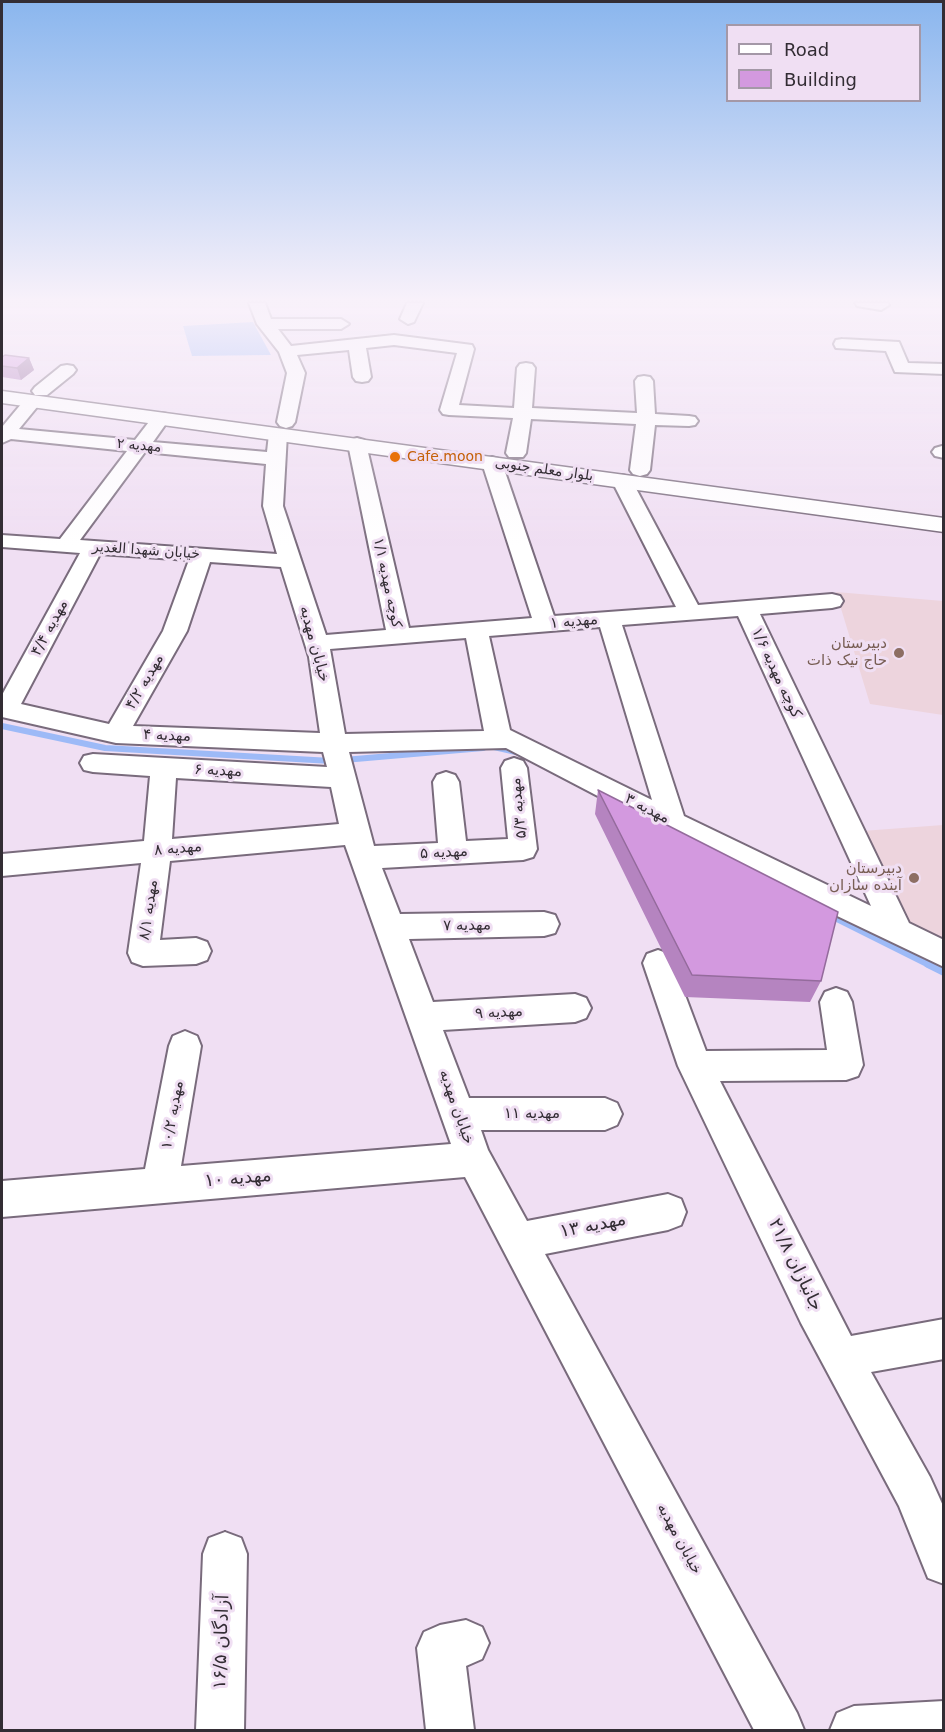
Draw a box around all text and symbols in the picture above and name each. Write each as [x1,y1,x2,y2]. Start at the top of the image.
legend [726,24,921,102]
text: Road [784,39,829,60]
text: Building [784,69,857,90]
street label: مهدیه ۲ [116,436,162,456]
place label: Cafe.moon [407,449,483,465]
marker: Cafe.moon [388,450,402,464]
street label: بلوار معلم جنوبی [494,455,594,485]
street label: کوچه مهدیه ۱/۱ [369,537,405,629]
street label: خیابان شهدا الغدیر [92,539,200,563]
street label: مهدیه ۴/۴ [28,597,72,659]
street label: خیابان مهدیه [295,604,333,684]
street label: مهدیه ۱ [549,611,599,633]
street label: کوچه مهدیه ۱/۶ [747,625,805,721]
place label: دبیرستان حاج نیک ذات [807,635,887,670]
marker: دبیرستان حاج نیک ذات [892,646,906,660]
street label: مهدیه ۴/۲ [122,651,168,713]
street label: مهدیه ۴ [143,726,191,746]
street label: مهدیه ۶ [194,761,242,781]
street label: مهدیه ۵/۳ [507,777,531,839]
street label: مهدیه ۳ [622,790,672,828]
street label: مهدیه ۸ [153,838,203,860]
street label: مهدیه ۵ [420,843,468,863]
place label: دبیرستان آینده سازان [829,860,902,895]
marker: دبیرستان آینده سازان [907,871,921,885]
street label: مهدیه ۸/۱ [136,879,162,941]
street label: مهدیه ۷ [443,917,491,935]
street label: مهدیه ۹ [475,1003,523,1023]
street label: خیابان مهدیه [435,1067,477,1147]
street label: مهدیه ۱۰/۲ [158,1079,188,1151]
street label: مهدیه ۱۱ [504,1105,560,1123]
street label: مهدیه ۱۰ [204,1165,272,1193]
street label: مهدیه ۱۳ [558,1209,628,1243]
street label: جانبازان ۲۱/۸ [763,1215,827,1315]
street label: خیابان مهدیه [653,1500,705,1578]
street label: آزادگان ۱۶/۵ [210,1594,234,1690]

